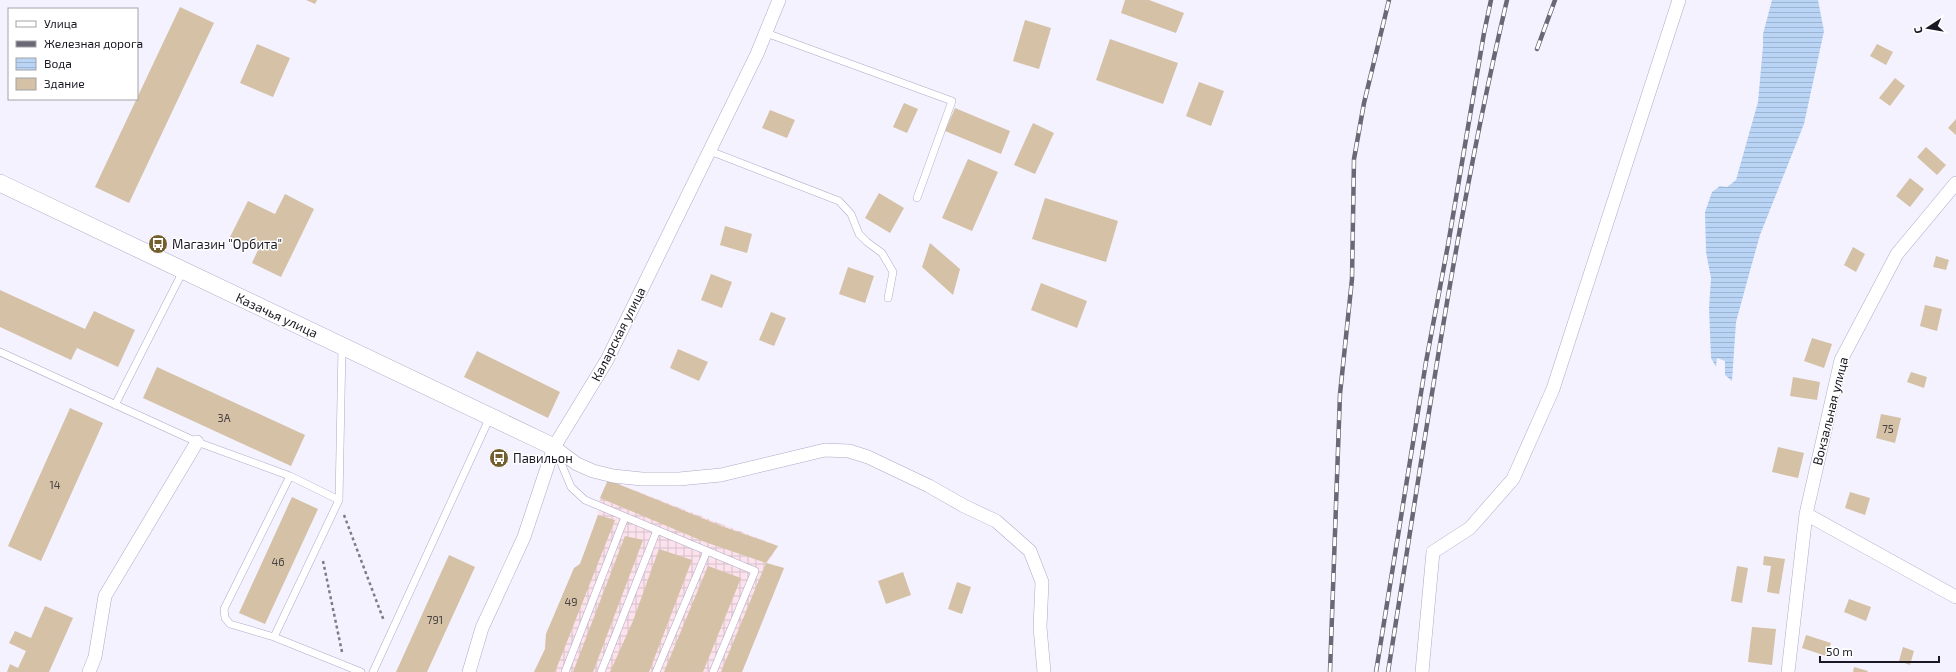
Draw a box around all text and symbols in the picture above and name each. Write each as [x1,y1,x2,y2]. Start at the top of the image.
legend [8,8,138,100]
north arrow [1908,8,1948,48]
text: Улица [44,16,77,30]
text: С [1911,25,1925,35]
text: Железная дорога [44,36,143,50]
text: Вода [44,56,72,70]
text: Здание [44,76,85,90]
bus stop icon: Магазин "Орбита" [147,233,169,255]
place label: Магазин "Орбита" [172,236,282,252]
street label: Каларская улица [587,284,649,384]
street label: Казачья улица [234,289,320,341]
street label: Вокзальная улица [1809,355,1851,467]
house number: 3А [218,411,231,424]
house number: 75 [1882,422,1894,435]
bus stop icon: Павильон [488,447,510,469]
place label: Павильон [513,450,573,466]
house number: 14 [49,478,61,491]
house number: 46 [271,555,285,568]
house number: 49 [564,595,578,608]
house number: 791 [427,613,443,626]
scale bar [1820,638,1939,664]
text: 50 m [1826,644,1853,658]

